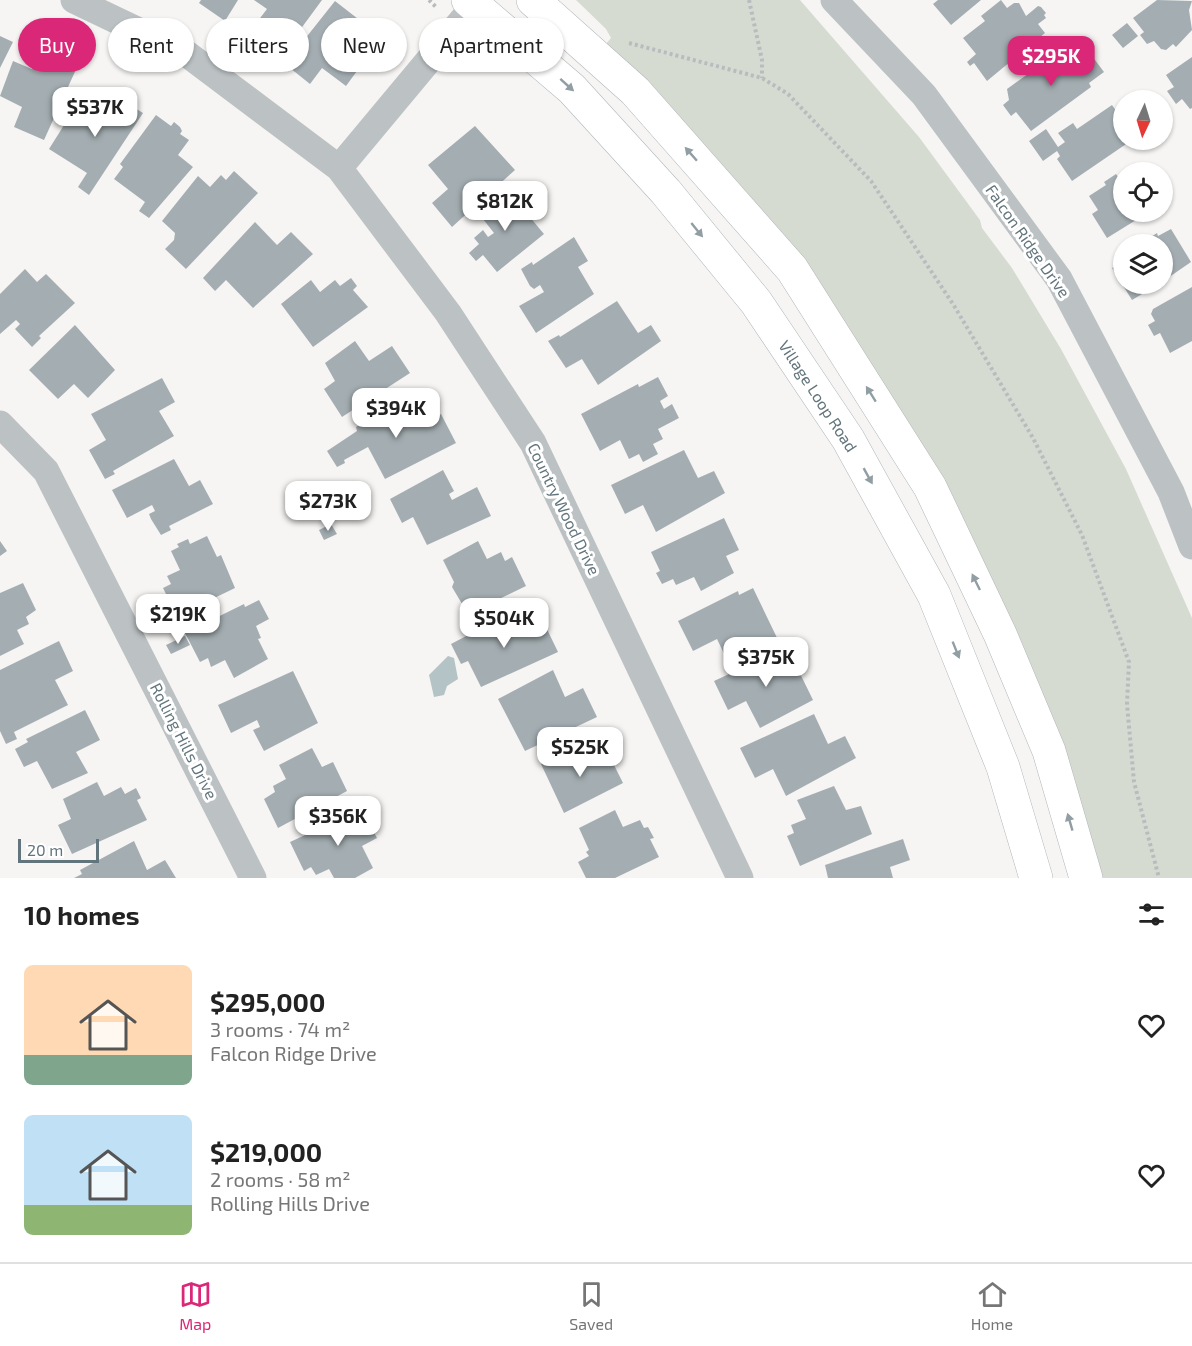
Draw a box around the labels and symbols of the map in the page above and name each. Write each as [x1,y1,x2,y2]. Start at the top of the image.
pin: $295K [1009,36,1093,87]
one-way arrow [559,78,574,92]
pin: $537K [53,87,137,138]
north arrow [1113,90,1173,150]
one-way arrow [685,147,698,162]
pin: $812K [463,181,547,232]
street label: Falcon Ridge Drive [982,181,1074,301]
one-way arrow [690,222,703,237]
street label: Village Loop Road [775,336,862,455]
one-way arrow [865,385,876,402]
pin: $394K [354,388,438,439]
street label: Country Wood Drive [524,440,605,578]
one-way arrow [863,468,873,485]
pin: $273K [286,481,370,532]
one-way arrow [971,574,980,591]
pin: $219K [136,594,220,645]
pin: $504K [462,598,546,649]
pin: $375K [724,637,808,688]
one-way arrow [951,641,961,659]
street label: Rolling Hills Drive [147,679,222,802]
pin: $525K [538,727,622,778]
pin: $356K [296,796,380,847]
one-way arrow [1065,813,1074,831]
scale bar [18,836,99,864]

